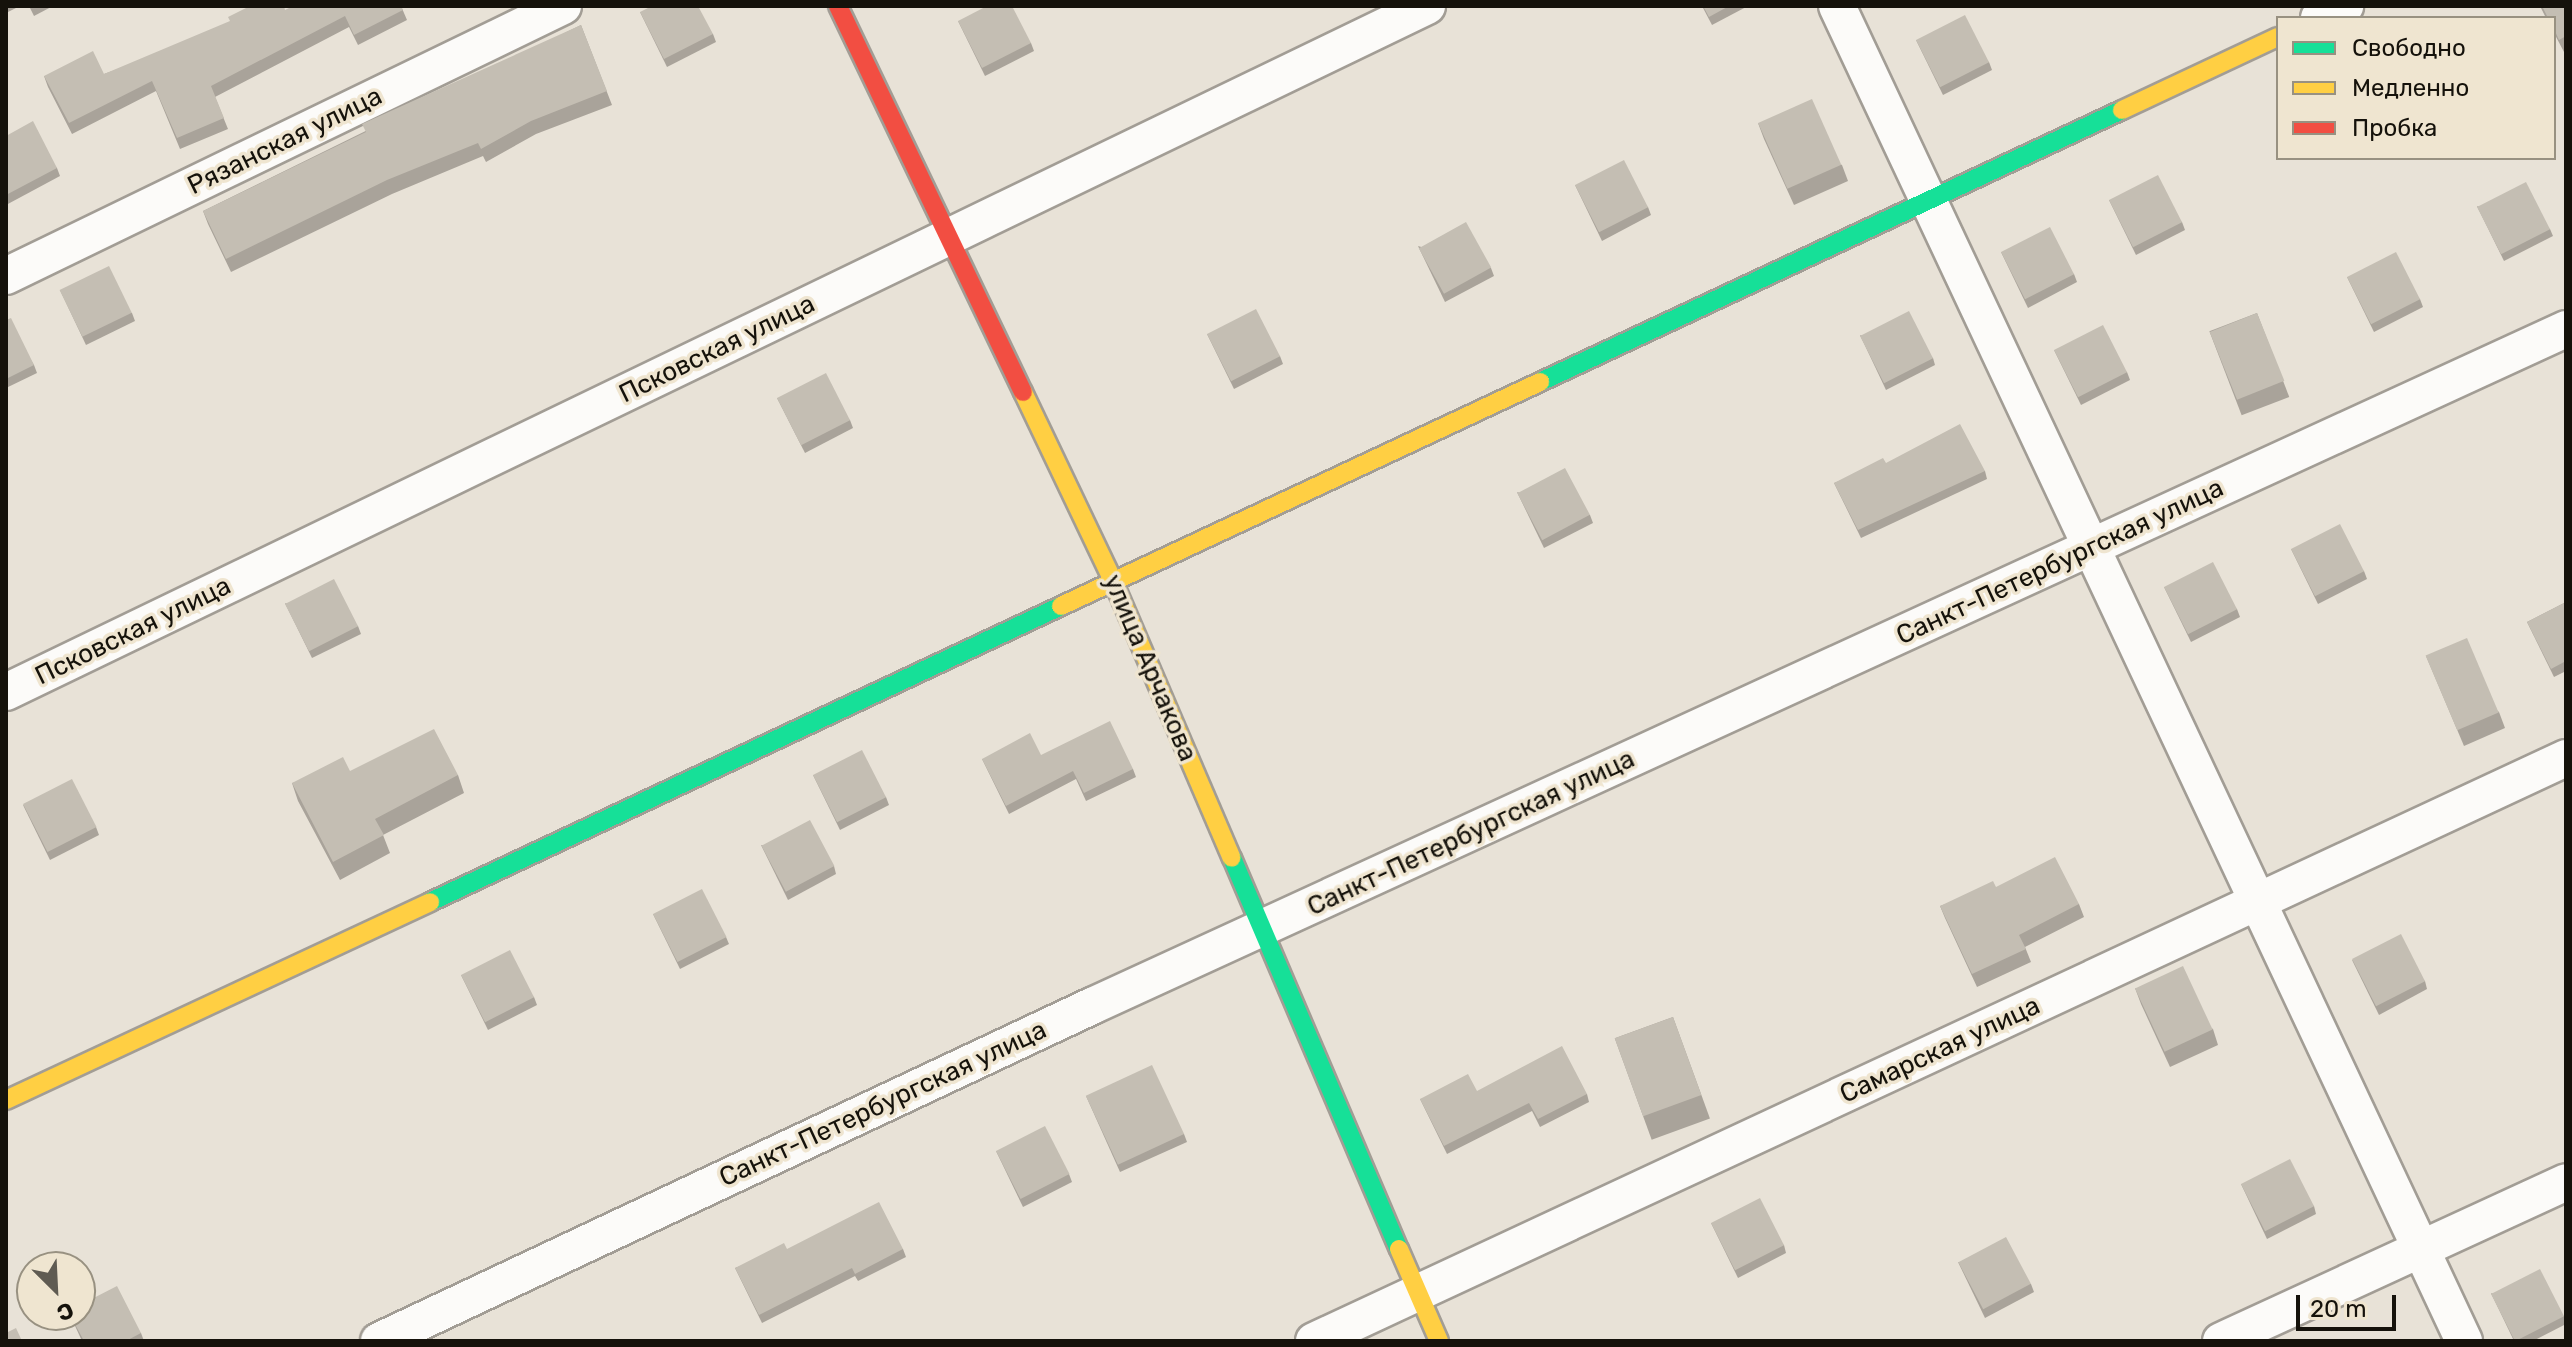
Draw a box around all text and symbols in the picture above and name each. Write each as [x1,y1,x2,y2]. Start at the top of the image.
legend [2276,16,2556,160]
text: Свободно [2352,34,2466,62]
text: Медленно [2352,74,2469,102]
street label: Рязанская улица [183,80,387,202]
text: Пробка [2352,114,2437,142]
street label: Псковская улица [614,288,820,410]
street label: Санкт-Петербургская улица [1891,472,2229,652]
street label: Псковская улица [30,570,236,692]
street label: улица Арчакова [1097,570,1203,766]
street label: Санкт-Петербургская улица [1302,743,1640,923]
street label: Самарская улица [1835,990,2045,1110]
street label: Санкт-Петербургская улица [714,1014,1052,1194]
north arrow [16,1251,96,1331]
scale bar [2300,1279,2400,1329]
text: 20 m [2310,1295,2367,1323]
text: С [53,1296,78,1327]

